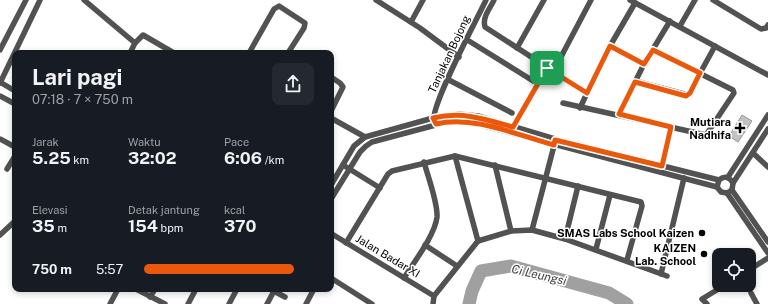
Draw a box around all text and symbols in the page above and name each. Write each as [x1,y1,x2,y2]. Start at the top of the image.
street label: Tanjakan Bojong [426,13,472,95]
pin [530,51,564,85]
icon: arrive [536,57,558,79]
button: share [272,63,314,105]
text: Lari pagi [32,64,122,90]
text: 07:18 · 7 × 750 m [32,92,133,107]
place label: Mutiara Nadhifa [689,116,731,141]
marker: Mutiara Nadhifa [734,122,746,134]
text: Jarak [32,136,59,148]
text: Waktu [128,136,161,148]
text: Pace [224,136,249,148]
text: 5.25 [32,148,71,168]
text: 32:02 [128,148,176,168]
text: 6:06 [224,148,262,168]
text: km [71,154,89,166]
text: /km [262,154,284,166]
text: Elevasi [32,204,68,216]
text: Detak jantung [128,204,200,216]
text: kcal [224,204,245,216]
text: 35 [32,216,55,236]
text: 154 [128,216,158,236]
text: 370 [224,216,256,236]
text: m [55,222,67,234]
text: bpm [158,222,183,234]
place label: SMAS Labs School Kaizen [557,227,694,239]
marker: SMAS Labs School Kaizen [697,228,707,238]
street label: Jalan Badar XI [354,232,422,280]
place label: KAIZEN Lab. School [635,242,696,267]
map controls [712,248,756,292]
button: locate [712,248,756,292]
marker: KAIZEN Lab. School [699,249,709,259]
text: 750 m [32,262,72,277]
text: 5:57 [96,262,123,277]
water label: Ci Leungsi [510,262,568,288]

